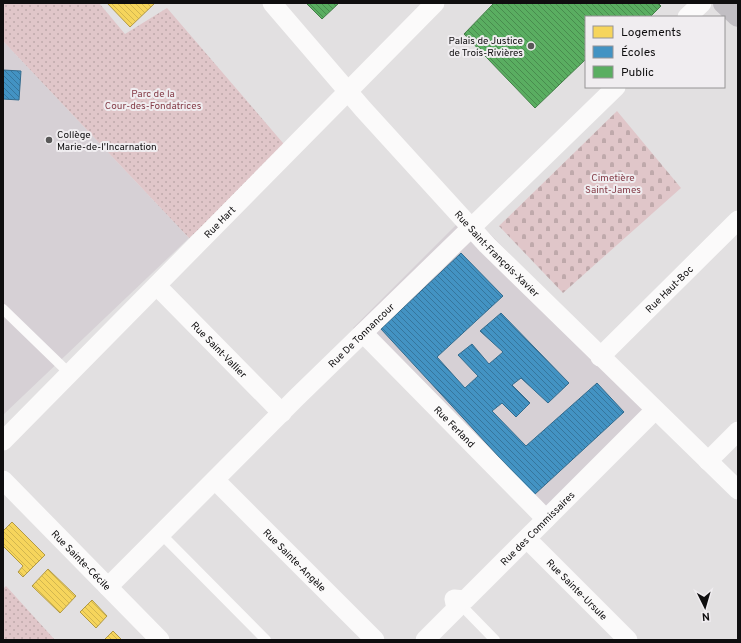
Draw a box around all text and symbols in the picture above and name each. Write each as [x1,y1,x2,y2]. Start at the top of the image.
legend [585,16,725,88]
text: Logements [621,25,681,41]
place label: Palais de Justice de Trois-Rivières [449,35,523,60]
marker: Palais de Justice de Trois-Rivières [526,41,536,51]
text: Écoles [621,45,656,61]
text: Public [621,65,654,81]
park label: Parc de la Cour-des-Fondatrices [105,88,202,113]
place label: Collège Marie-de-l'Incarnation [57,129,157,154]
marker: Collège Marie-de-l'Incarnation [44,135,54,145]
park label: Cimetière Saint-James [585,172,641,197]
street label: Rue Hart [202,204,239,241]
street label: Rue Saint-François-Xavier [451,209,542,301]
street label: Rue Haut-Boc [643,263,697,316]
street label: Rue De Tonnancour [326,301,398,371]
street label: Rue Saint-Vallier [188,319,249,382]
street label: Rue Ferland [430,404,477,451]
street label: Rue des Commissaires [498,489,578,569]
street label: Rue Sainte-Angèle [260,527,328,595]
street label: Rue Sainte-Cécile [48,528,113,594]
street label: Rue Sainte-Ursule [543,557,609,624]
north arrow [685,587,725,627]
text: N [701,609,710,623]

